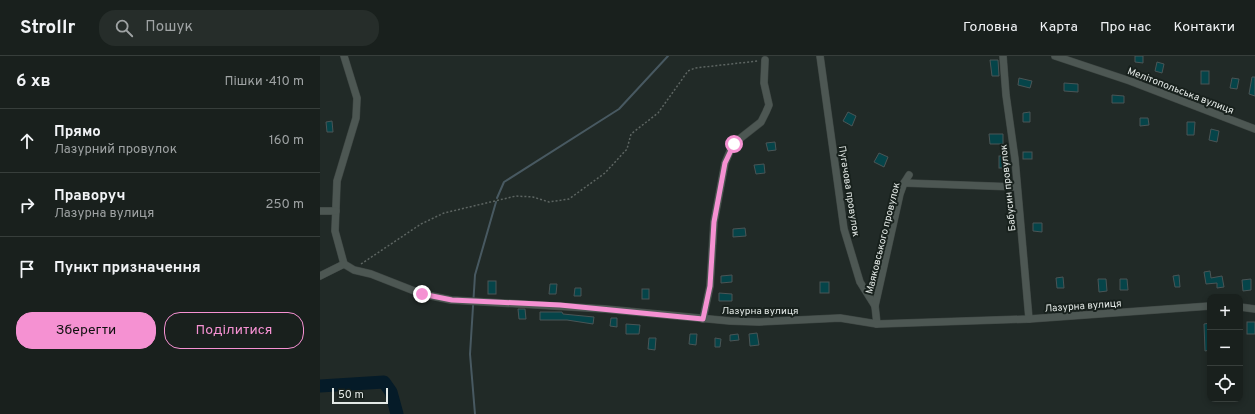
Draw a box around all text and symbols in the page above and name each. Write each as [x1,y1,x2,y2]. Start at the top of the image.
search box [99,10,379,46]
text: Strollr [20,16,75,40]
icon: search [113,17,135,39]
text: Пошук [145,18,193,37]
text: Головна [963,19,1018,36]
text: Карта [1040,19,1078,36]
text: Про нас [1100,19,1151,36]
text: Контакти [1173,19,1235,36]
street label: Мелітопольська вулиця [1125,65,1236,118]
text: 6 хв [16,71,51,93]
text: Пішки · 410 m [225,74,304,90]
text: Прямо [54,123,101,142]
icon: ahead [16,130,38,152]
text: 160 m [269,133,304,149]
route start [725,135,743,153]
text: Лазурний провулок [54,142,177,158]
street label: Бабусин провулок [997,143,1020,232]
street label: Пугачова провулок [835,145,862,238]
street label: Маяковського провулок [863,181,904,296]
text: Праворуч [54,187,125,206]
icon: right [16,194,38,216]
text: 250 m [266,197,304,213]
text: Лазурна вулиця [54,206,154,222]
icon: arrive [16,258,38,280]
text: Пункт призначення [54,259,201,278]
route end [413,285,431,303]
map controls [1207,294,1243,402]
button: + [1207,294,1243,330]
street label: Лазурна вулиця [1044,297,1122,316]
street label: Лазурна вулиця [721,305,799,318]
button: Зберегти [16,312,156,349]
button: Поділитися [164,312,304,349]
button: − [1207,330,1243,366]
button: locate [1207,366,1243,402]
scale bar [332,386,388,405]
text: 50 m [338,388,364,402]

